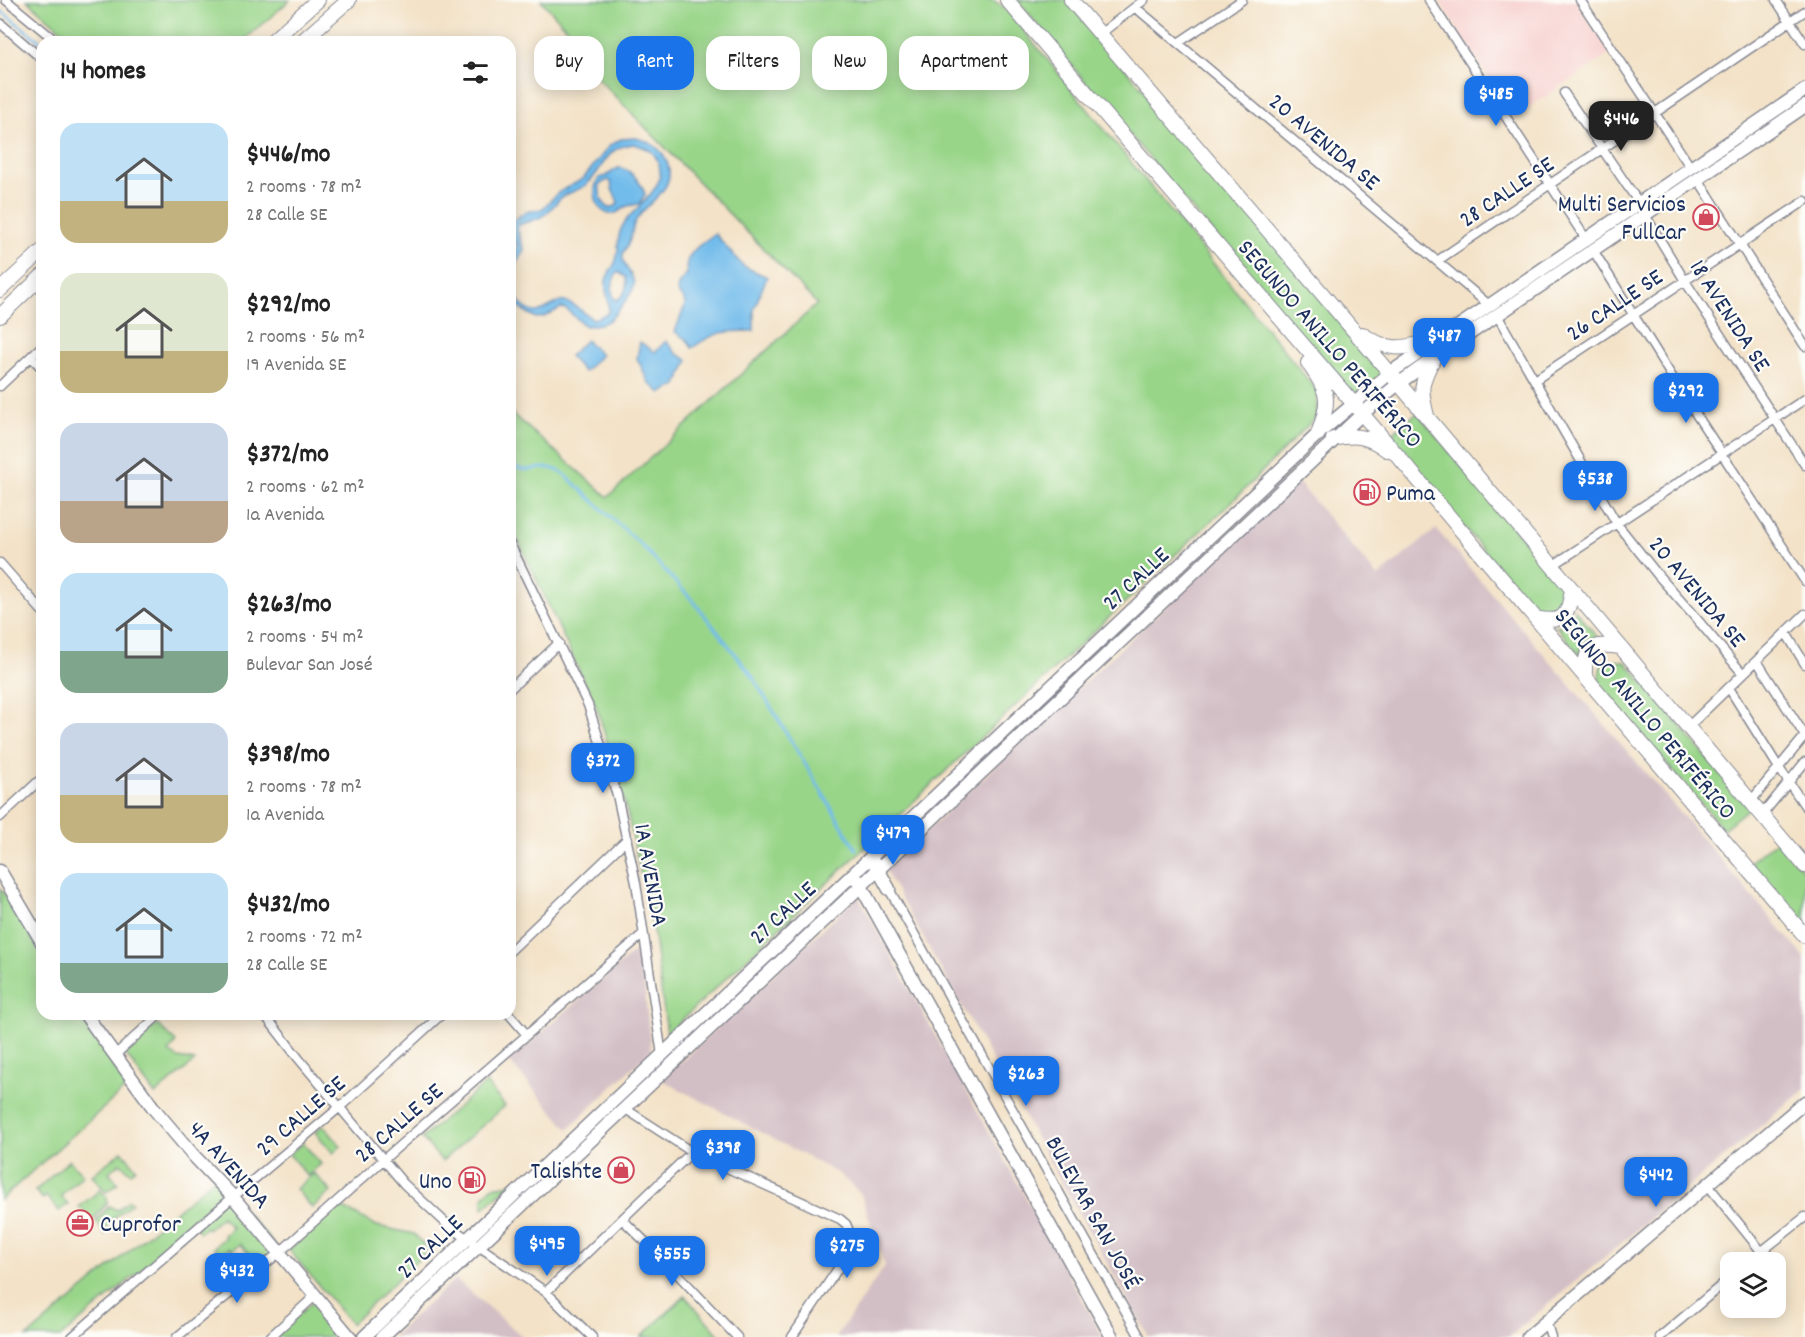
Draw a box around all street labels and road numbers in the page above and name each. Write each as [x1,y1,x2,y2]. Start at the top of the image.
street label: 20 AVENIDA SE [1260,86,1386,200]
street label: 28 CALLE SE [1453,149,1562,238]
street label: SEGUNDO ANILLO PERIFÉRICO [1228,233,1429,457]
street label: 18 AVENIDA SE [1679,254,1778,380]
street label: 26 CALLE SE [1560,262,1671,351]
street label: 20 AVENIDA SE [1639,530,1753,656]
street label: 27 CALLE [1096,540,1178,620]
street label: SEGUNDO ANILLO PERIFÉRICO [1545,602,1743,828]
street label: 1A AVENIDA [623,821,675,930]
street label: 27 CALLE [743,874,825,954]
street label: 29 CALLE SE [250,1068,354,1166]
street label: 28 CALLE SE [348,1076,452,1173]
street label: 4A AVENIDA [179,1114,277,1218]
street label: BULEVAR SAN JOSÉ [1035,1131,1148,1296]
street label: 27 CALLE [390,1208,472,1288]

